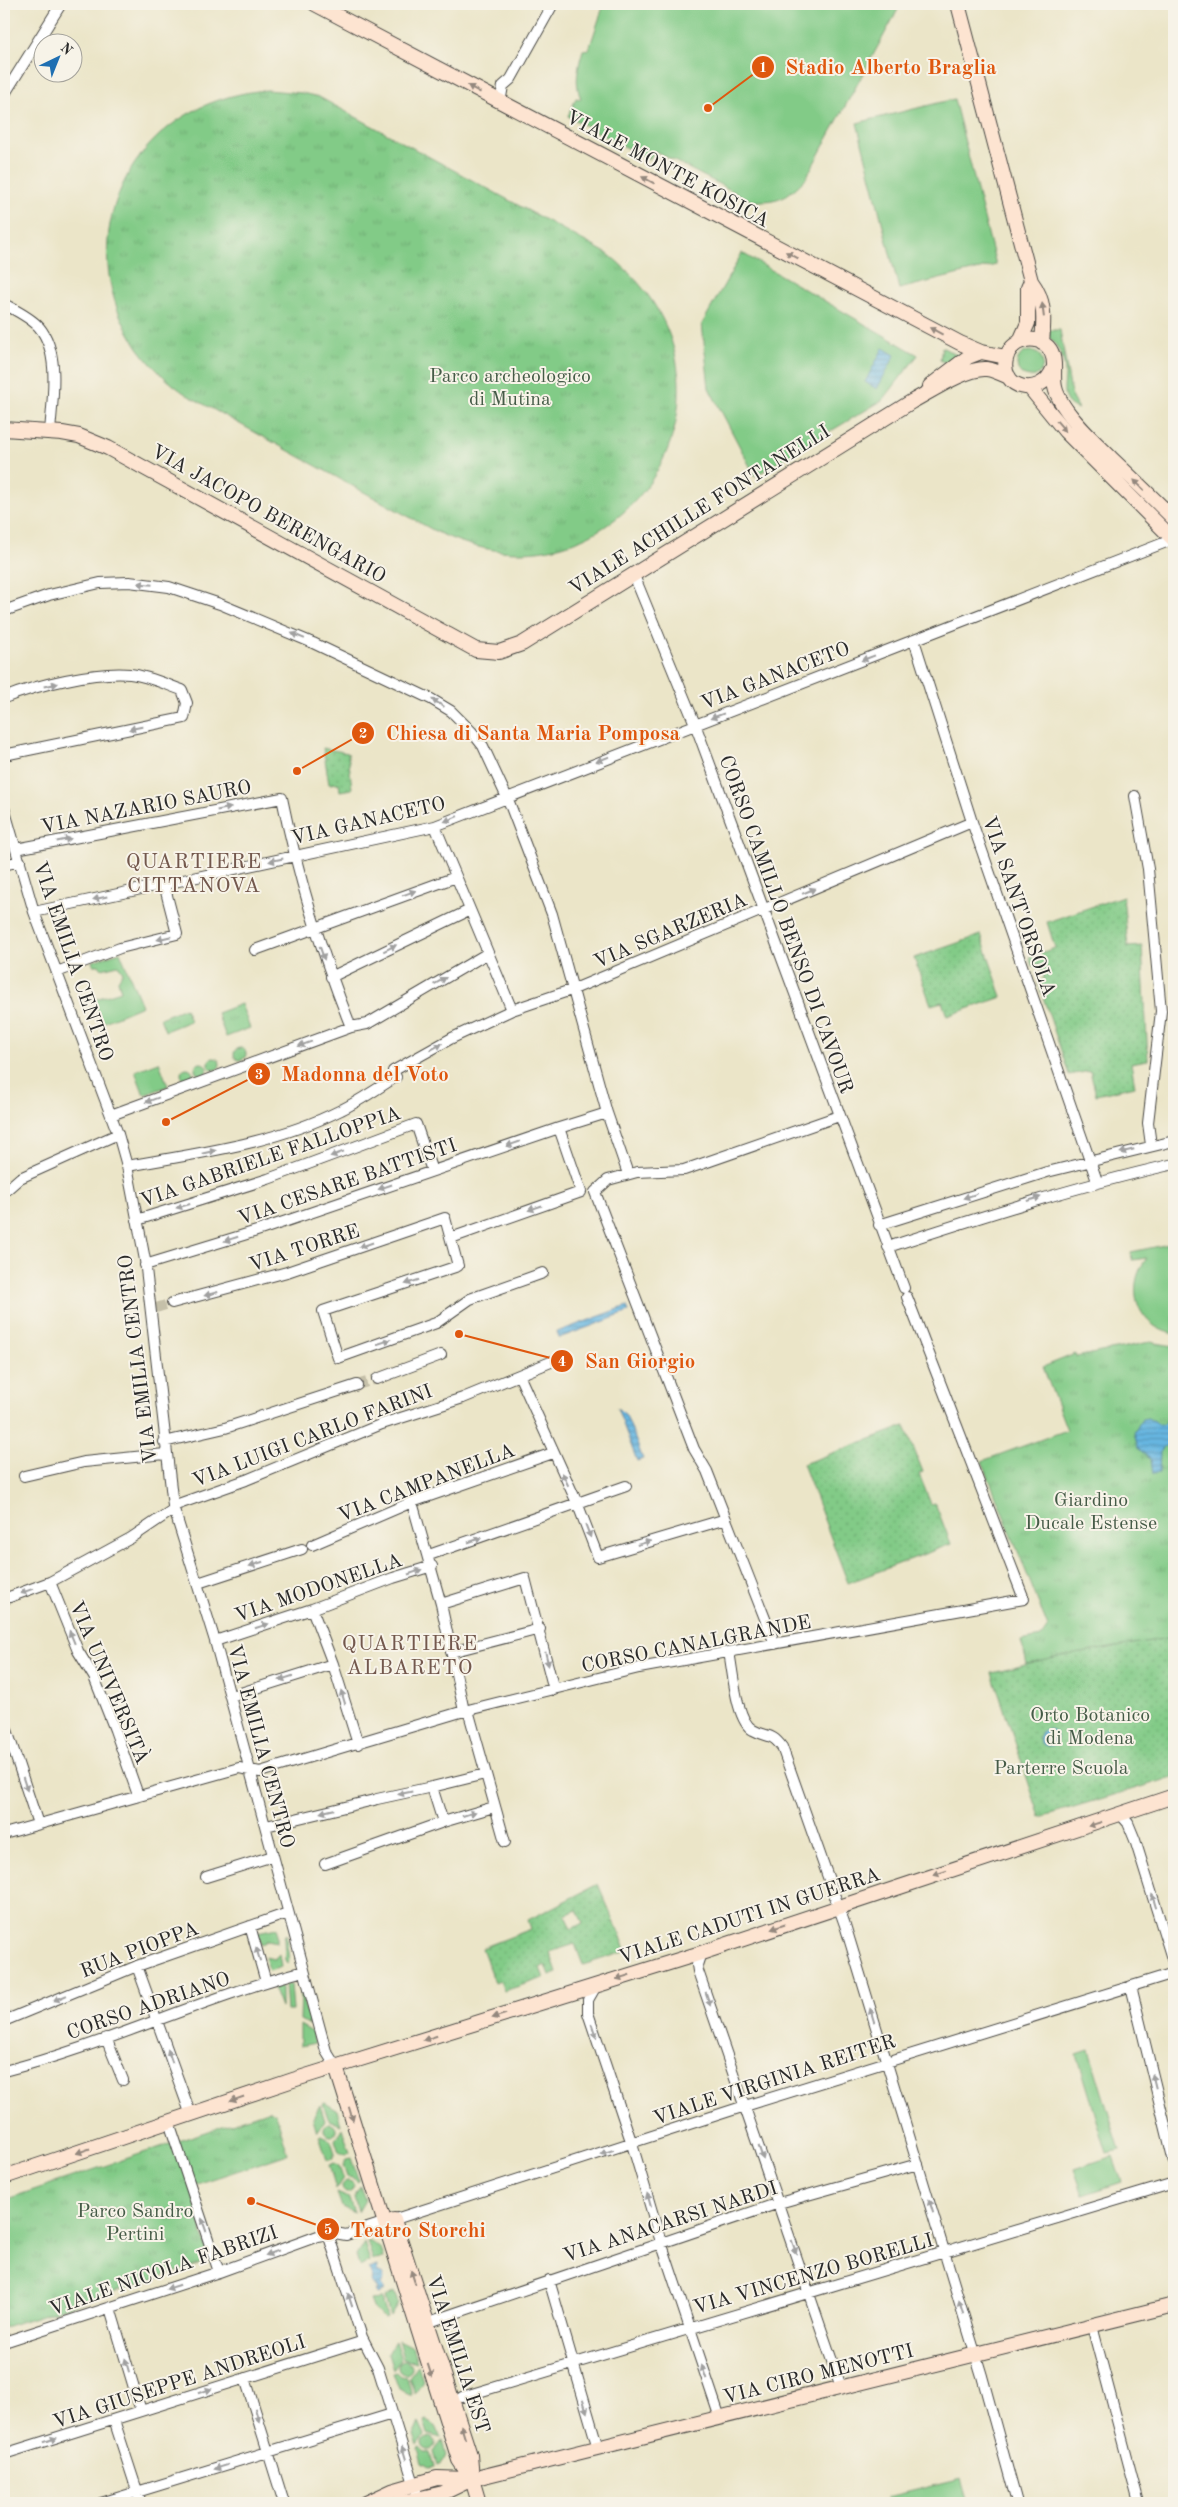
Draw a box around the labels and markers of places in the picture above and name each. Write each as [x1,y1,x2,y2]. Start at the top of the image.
callout: Stadio Alberto Braglia [750,49,1007,85]
callout: Chiesa di Santa Maria Pomposa [351,715,690,751]
callout: Madonna del Voto [246,1056,459,1092]
callout: San Giorgio [550,1343,705,1379]
callout: Teatro Storchi [315,2211,496,2247]

